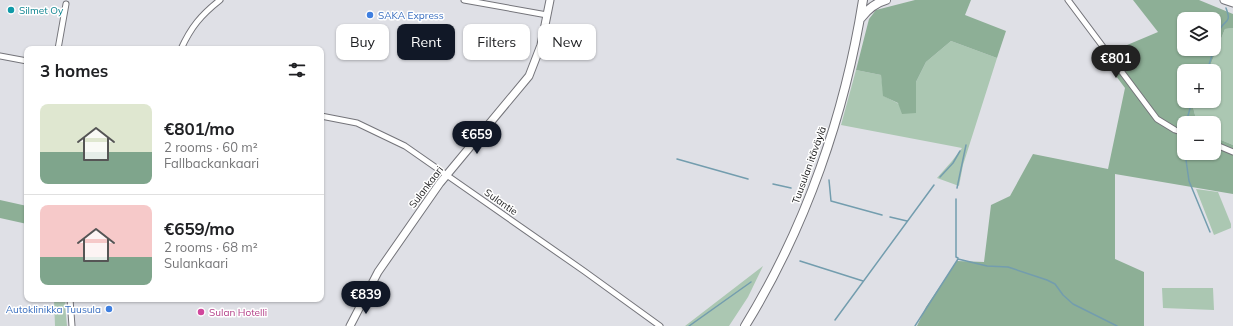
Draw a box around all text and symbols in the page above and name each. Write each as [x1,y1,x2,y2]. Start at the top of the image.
place label: Silmet Oy [19,4,64,17]
marker: Silmet Oy [6,5,16,15]
place label: SAKA Express [378,9,444,22]
marker: SAKA Express [365,10,375,20]
map controls [1177,12,1221,160]
button: layers [1177,12,1221,56]
chip: Buy [336,24,389,60]
chip: Rent [397,24,455,60]
chip: Filters [463,24,530,60]
chip: New [538,24,596,60]
pin: €801 [1092,45,1140,79]
text: €801 [1100,50,1132,66]
icon: filters [286,59,308,81]
text: 3 homes [40,60,108,81]
button: + [1177,64,1221,108]
button: − [1177,116,1221,160]
text: €801/mo [164,118,235,139]
icon: home [72,120,120,168]
pin: €659 [453,121,501,155]
street label: Tuusulan itäväylä [789,125,829,205]
text: €659 [461,126,493,142]
text: 2 rooms · 60 m² [164,139,258,155]
text: Fallbackankaari [164,155,259,171]
street label: Sulankaari [406,163,446,211]
street label: Sulantie [482,186,520,218]
text: €659/mo [164,218,235,239]
icon: home [72,221,120,269]
text: 2 rooms · 68 m² [164,239,258,255]
text: Sulankaari [164,255,228,271]
pin: €839 [342,281,390,315]
text: €839 [350,286,382,302]
place label: Autoklinikka Tuusula [6,303,101,316]
marker: Autoklinikka Tuusula [104,304,114,314]
place label: Sulan Hotelli [209,306,267,319]
marker: Sulan Hotelli [196,307,206,317]

